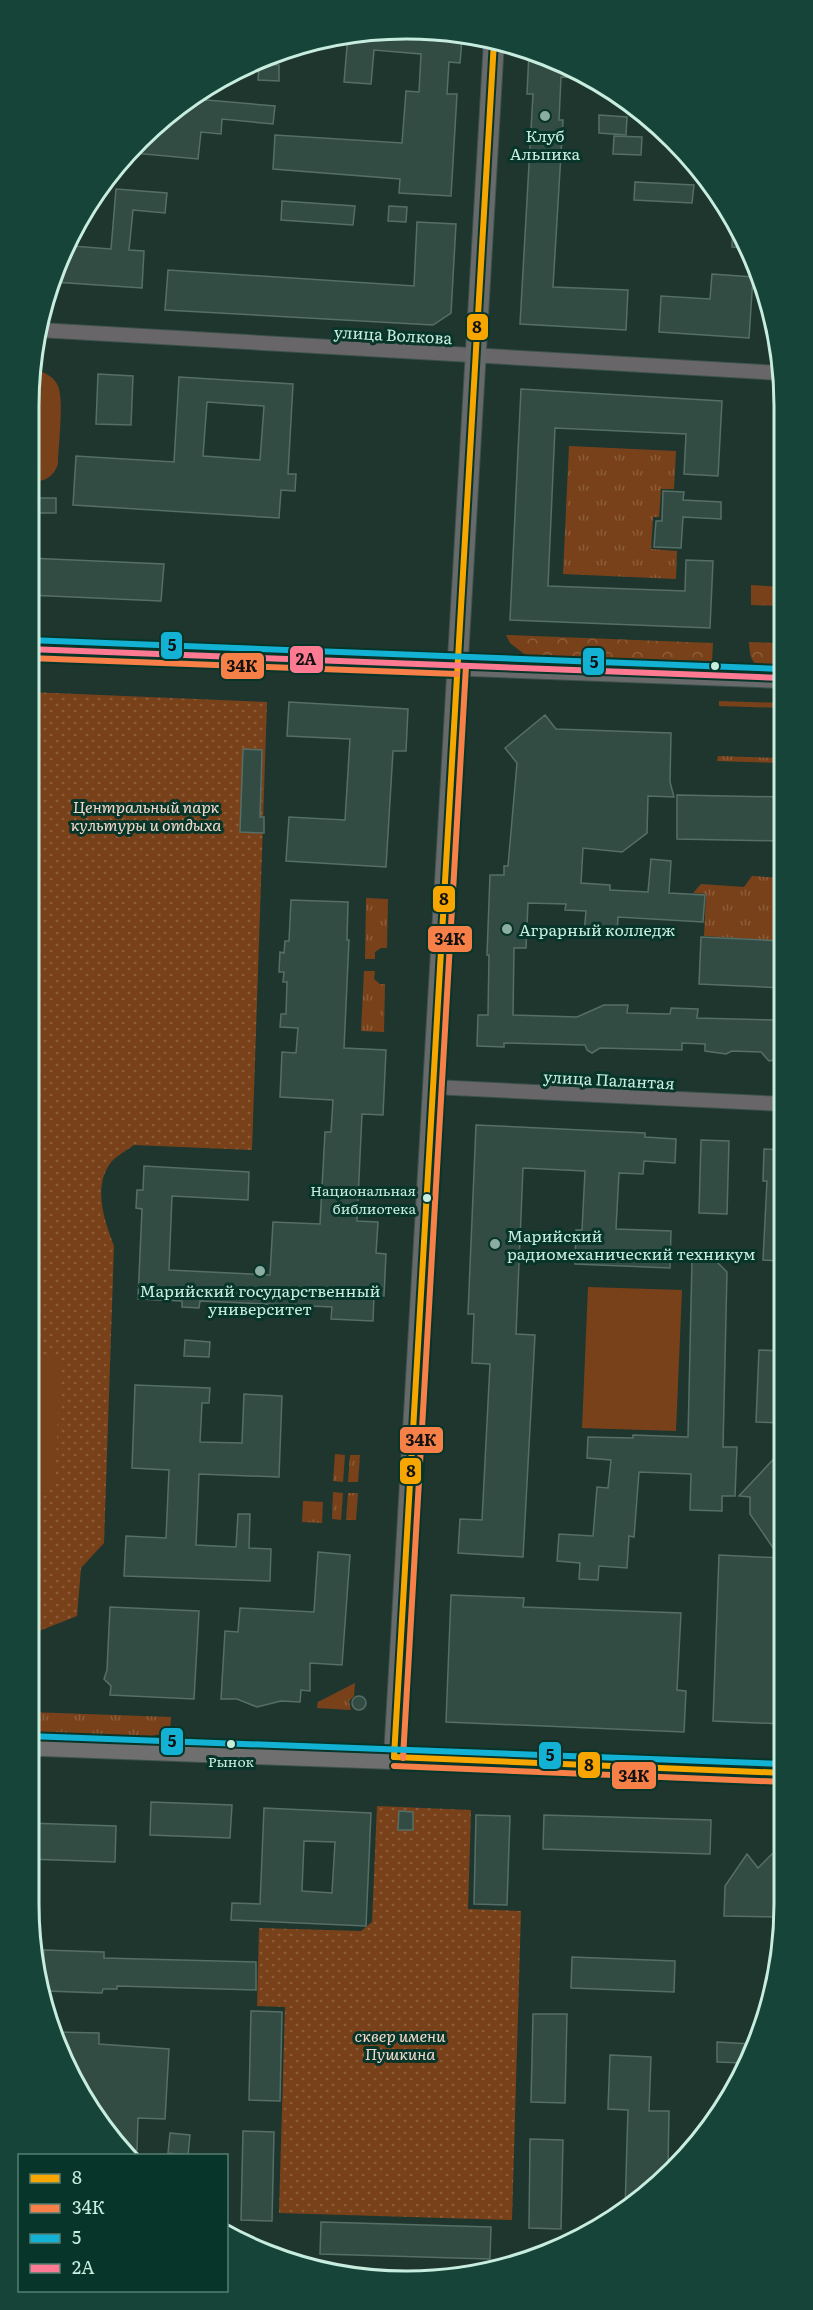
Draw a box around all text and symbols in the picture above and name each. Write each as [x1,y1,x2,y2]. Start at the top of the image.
marker: Клуб Альпика [538,109,552,123]
place label: Клуб Альпика [510,123,581,165]
line badge: 8 [466,313,489,341]
text: 8 [472,314,482,338]
street label: улица Волкова [333,319,453,349]
line badge: 5 [160,631,183,660]
text: 5 [168,632,177,656]
line badge: 2А [289,645,324,674]
text: 2А [296,646,316,670]
line badge: 5 [582,647,605,676]
text: 5 [590,649,599,673]
line badge: 34К [220,652,265,680]
text: 34К [227,653,258,677]
unlabelled marker [709,660,721,672]
park label: Центральный парк культуры и отдыха [71,794,222,836]
line badge: 8 [432,885,456,913]
text: 8 [439,886,449,910]
place label: Аграрный колледж [519,917,675,941]
marker: Аграрный колледж [500,922,514,936]
line badge: 34К [427,925,473,953]
text: 34К [435,926,466,950]
street label: улица Палантая [543,1064,675,1094]
place label: Национальная библиотека [310,1180,416,1218]
marker: Национальная библиотека [421,1192,433,1204]
place label: Марийский радиомеханический техникум [507,1223,756,1265]
marker: Марийский радиомеханический техникум [488,1237,502,1251]
marker: Марийский государственный университет [253,1264,267,1278]
place label: Марийский государственный университет [140,1278,381,1320]
line badge: 34К [399,1426,444,1454]
text: 34К [406,1427,437,1451]
line badge: 8 [399,1457,422,1485]
text: 8 [406,1458,416,1482]
line badge: 5 [160,1727,184,1756]
text: 5 [168,1728,177,1752]
marker: Рынок [225,1738,237,1750]
line badge: 5 [538,1741,562,1770]
text: 5 [546,1742,555,1766]
place label: Рынок [208,1751,255,1771]
line badge: 8 [577,1751,601,1779]
text: 8 [584,1752,594,1776]
line badge: 34К [611,1761,657,1790]
text: 34К [619,1763,650,1787]
park label: сквер имени Пушкина [355,2023,446,2065]
legend [18,2154,228,2292]
text: 8 [72,2163,82,2190]
text: 34К [72,2193,105,2220]
text: 5 [72,2223,81,2250]
text: 2А [72,2253,94,2280]

